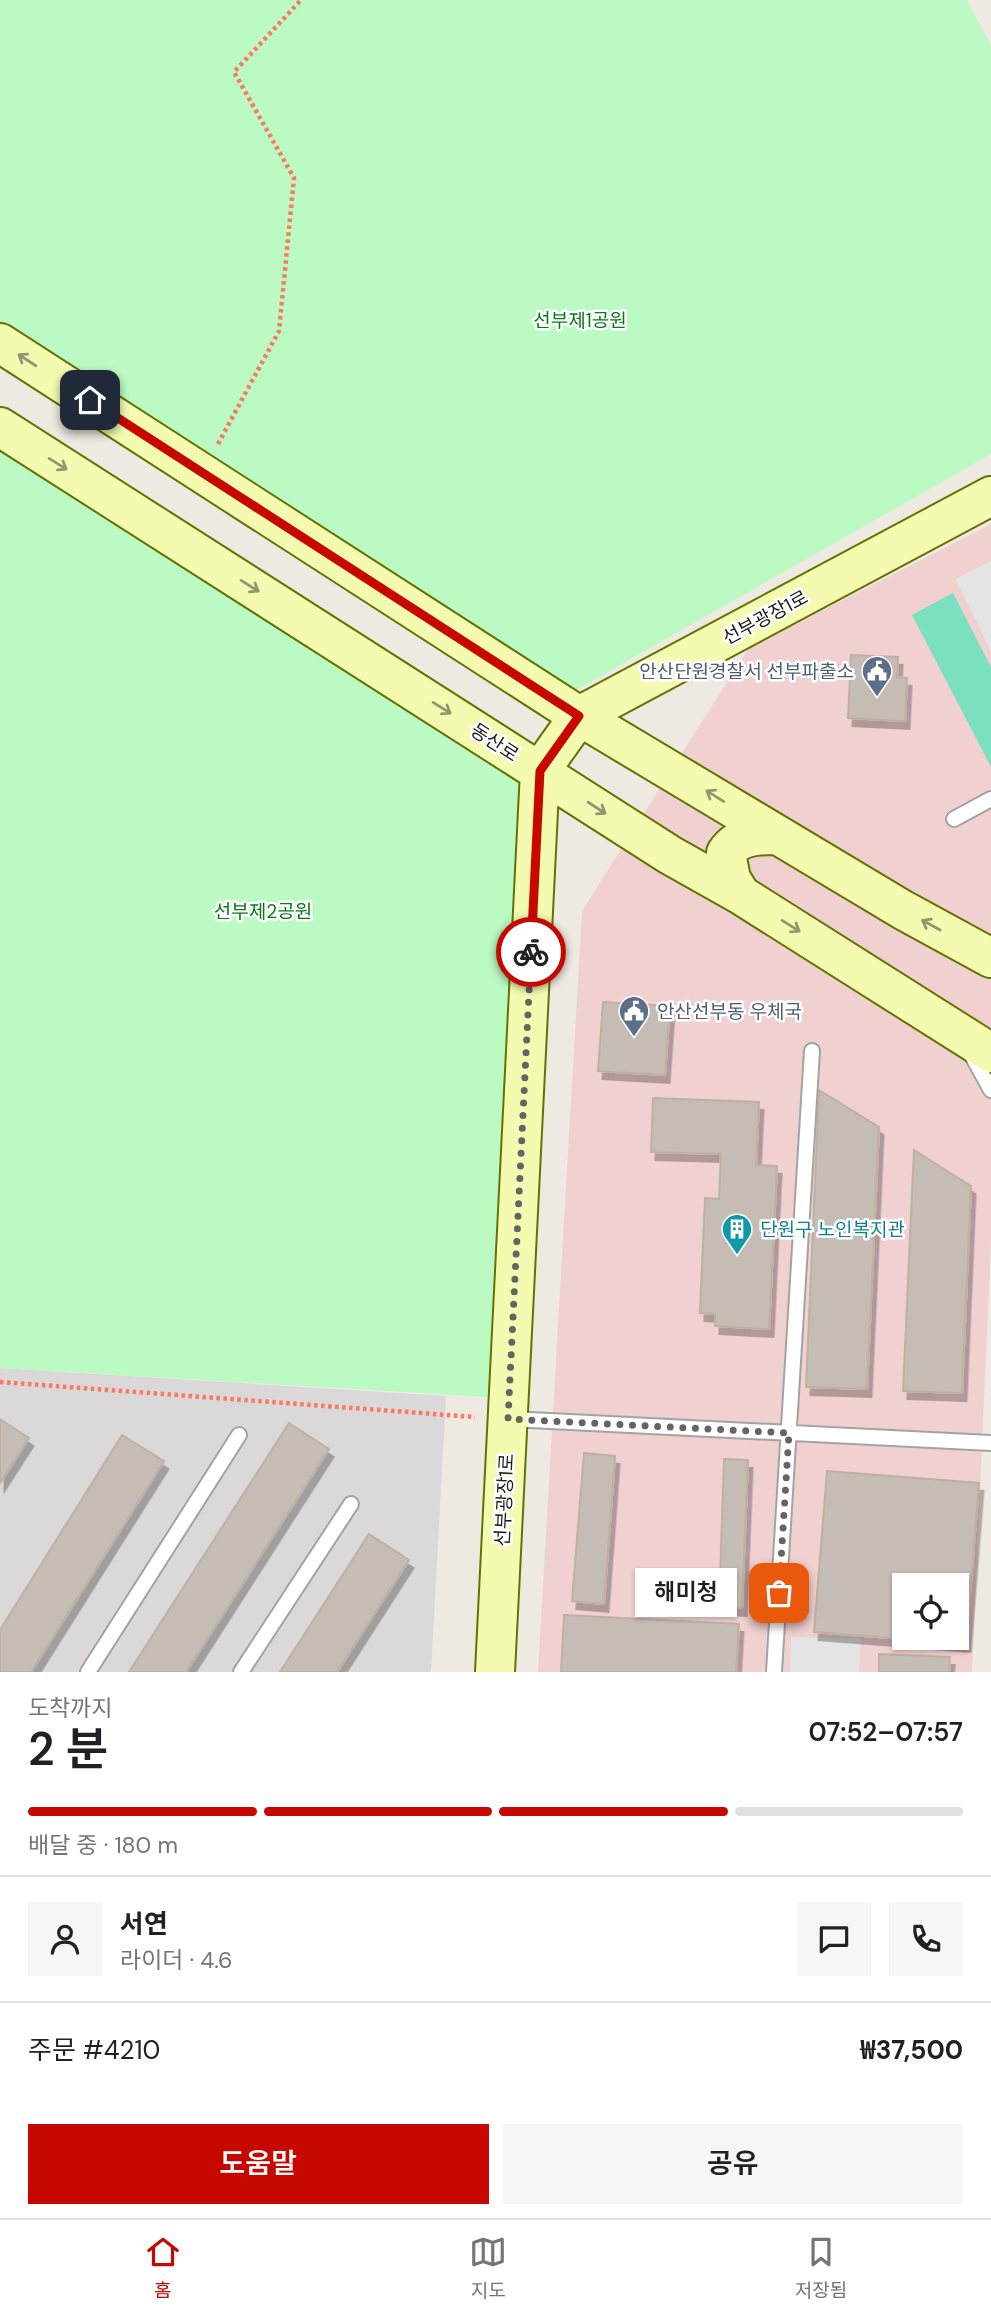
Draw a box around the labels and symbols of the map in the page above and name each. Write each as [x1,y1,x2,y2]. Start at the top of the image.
park label: 선부제1공원 [533,308,627,333]
one-way arrow [18,353,37,367]
pin [60,370,120,430]
one-way arrow [47,457,67,471]
one-way arrow [239,579,259,593]
street label: 선부광장1로 [718,584,812,650]
public building icon: 안산단원경찰서 선부파출소 [860,654,894,698]
place label: 안산단원경찰서 선부파출소 [639,659,854,684]
one-way arrow [431,701,451,715]
street label: 동산로 [466,718,524,767]
one-way arrow [705,789,725,803]
one-way arrow [587,801,607,815]
park label: 선부제2공원 [214,899,312,924]
courier [496,917,566,987]
one-way arrow [921,918,942,932]
one-way arrow [781,920,801,934]
public building icon: 안산선부동 우체국 [617,994,651,1038]
place label: 안산선부동 우체국 [657,999,802,1024]
building icon: 단원구 노인복지관 [720,1212,754,1256]
place label: 단원구 노인복지관 [760,1217,905,1242]
street label: 선부광장1로 [490,1453,519,1547]
pin [749,1563,809,1623]
callout: 해미청 [636,1568,737,1618]

